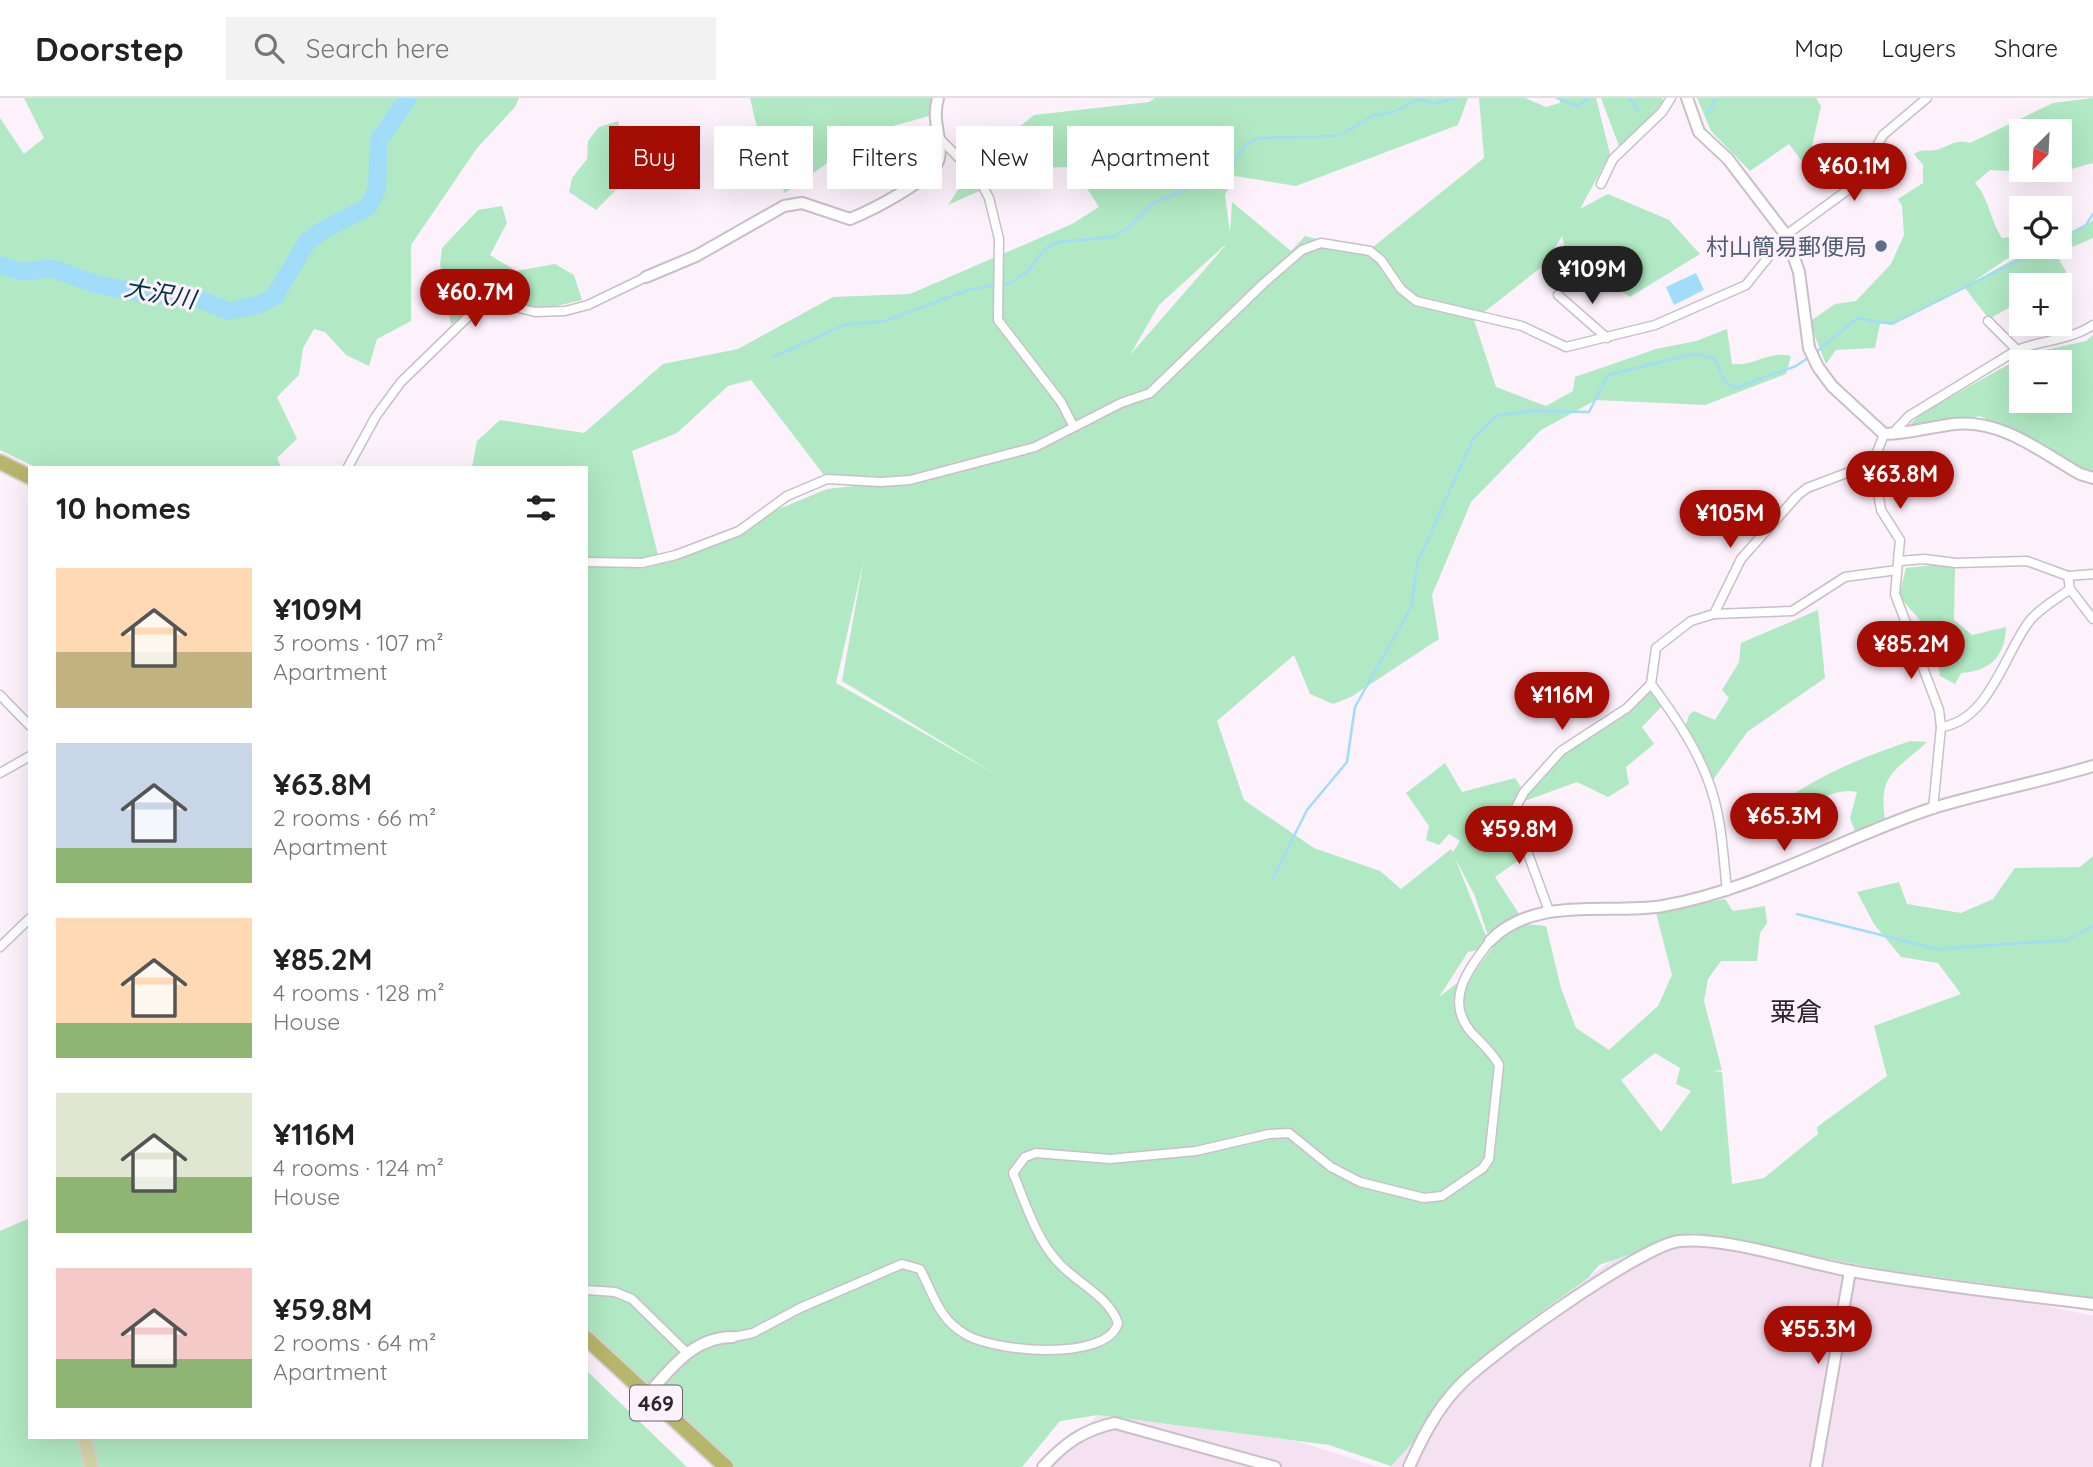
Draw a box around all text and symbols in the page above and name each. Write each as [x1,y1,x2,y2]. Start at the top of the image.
search box [226,17,716,80]
text: Doorstep [35,28,184,69]
icon: search [250,29,288,67]
text: Search here [306,32,449,65]
text: Map [1794,33,1843,63]
text: Layers [1881,33,1956,63]
text: Share [1994,33,2058,63]
north arrow [2009,119,2072,182]
map controls [2009,119,2072,413]
chip: Buy [609,126,700,189]
chip: Rent [714,126,813,189]
chip: Filters [827,126,942,189]
chip: New [956,126,1053,189]
chip: Apartment [1067,126,1234,189]
pin: ¥60.1M [1797,144,1911,203]
text: ¥60.1M [1818,151,1890,180]
button: locate [2009,196,2072,259]
place label: 村山簡易郵便局 [1706,232,1867,261]
marker: 村山簡易郵便局 [1873,238,1889,254]
pin: ¥109M [1543,246,1641,306]
text: ¥109M [1558,254,1626,283]
pin: ¥60.7M [418,270,532,329]
water label: 大沢川 [122,272,201,315]
button: + [2009,273,2072,336]
text: ¥60.7M [436,277,514,306]
button: − [2009,350,2072,413]
pin: ¥63.8M [1843,452,1957,511]
text: ¥63.8M [1862,459,1938,488]
text: 10 homes [56,489,191,527]
icon: filters [522,489,560,527]
pin: ¥105M [1681,490,1779,550]
text: ¥105M [1696,498,1764,527]
text: ¥109M [273,590,363,628]
icon: home [112,596,196,680]
pin: ¥85.2M [1854,622,1968,681]
text: 3 rooms · 107 m² [273,628,444,657]
text: ¥85.2M [1873,629,1949,658]
text: Apartment [273,657,387,686]
pin: ¥116M [1513,672,1611,732]
text: ¥116M [1530,680,1594,709]
text: ¥63.8M [273,765,372,803]
icon: home [112,771,196,855]
pin: ¥65.3M [1727,794,1841,853]
text: ¥65.3M [1746,801,1822,830]
text: 2 rooms · 66 m² [273,803,436,832]
pin: ¥59.8M [1462,806,1576,866]
text: ¥59.8M [1481,814,1557,843]
text: Apartment [273,832,387,861]
text: ¥85.2M [273,940,373,978]
icon: home [112,946,196,1030]
text: 4 rooms · 128 m² [273,978,445,1007]
district label: 粟倉 [1770,995,1822,1028]
text: House [273,1007,340,1036]
text: ¥116M [273,1115,355,1153]
icon: home [112,1121,196,1205]
text: 4 rooms · 124 m² [273,1153,444,1182]
text: House [273,1182,340,1211]
text: ¥59.8M [273,1290,372,1328]
icon: home [112,1296,196,1380]
pin: ¥55.3M [1761,1306,1875,1366]
text: ¥55.3M [1780,1314,1856,1343]
text: 2 rooms · 64 m² [273,1328,436,1357]
text: Apartment [273,1357,387,1386]
road number: 469 [630,1386,682,1420]

